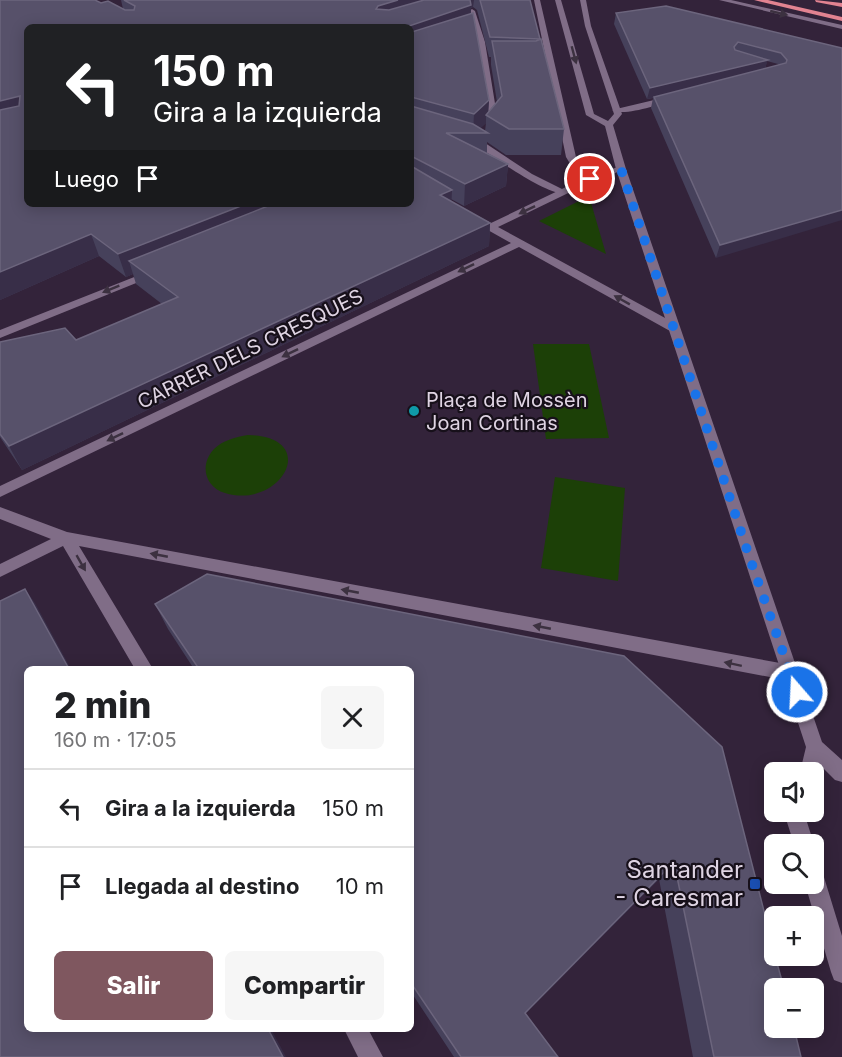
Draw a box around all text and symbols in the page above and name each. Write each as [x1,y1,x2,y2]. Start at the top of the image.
one-way arrow [769,9,788,18]
text: 150 m [153,45,275,96]
one-way arrow [570,46,580,64]
icon: left [54,48,132,126]
text: Gira a la izquierda [153,96,382,129]
pin [564,153,615,204]
icon: arrive [131,162,164,195]
icon: arrive [573,162,606,195]
text: Luego [54,166,119,192]
one-way arrow [518,205,535,214]
one-way arrow [458,263,475,273]
one-way arrow [102,284,120,294]
street label: CARRER DELS CRESQUES [133,284,367,414]
one-way arrow [614,295,631,305]
one-way arrow [282,348,299,357]
place label: Plaça de Mossèn Joan Cortinas [426,388,588,435]
marker: Plaça de Mossèn Joan Cortinas [407,404,421,418]
one-way arrow [106,433,123,442]
one-way arrow [149,550,168,559]
one-way arrow [76,555,87,571]
one-way arrow [341,586,360,595]
one-way arrow [532,622,551,631]
one-way arrow [724,659,743,668]
position arrow [765,660,829,724]
text: 2 min [54,683,151,727]
button: close [321,686,384,749]
text: 160 m · 17:05 [54,728,177,752]
map controls [764,762,824,1038]
button: sound [764,762,824,822]
icon: left [54,792,87,825]
text: Gira a la izquierda [105,795,296,821]
text: 150 m [322,795,384,821]
button: search [764,834,824,894]
place label: Santander - Caresmar [615,855,743,912]
icon: arrive [54,870,87,903]
text: Llegada al destino [105,873,299,899]
text: 10 m [336,873,384,899]
marker: Santander - Caresmar [748,877,762,891]
button: + [764,906,824,966]
button: Salir [54,951,213,1020]
button: Compartir [225,951,384,1020]
button: − [764,978,824,1038]

